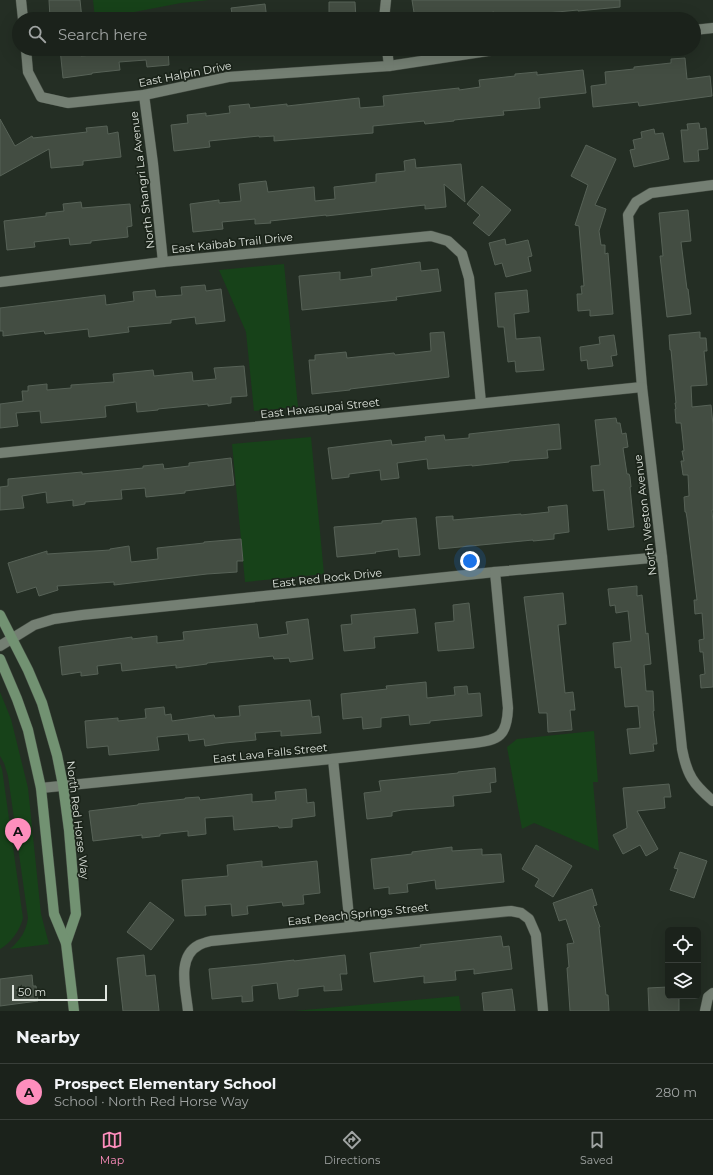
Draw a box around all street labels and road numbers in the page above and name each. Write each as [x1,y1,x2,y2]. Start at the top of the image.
street label: East Halpin Drive [137,58,233,90]
street label: North Shangri La Avenue [127,110,157,250]
street label: East Kaibab Trail Drive [171,230,294,256]
street label: East Havasupai Street [260,395,381,421]
street label: North Weston Avenue [631,453,659,576]
street label: East Red Rock Drive [271,565,383,591]
street label: East Lava Falls Street [212,740,328,766]
street label: North Red Horse Way [64,760,92,880]
street label: East Peach Springs Street [287,900,430,928]

